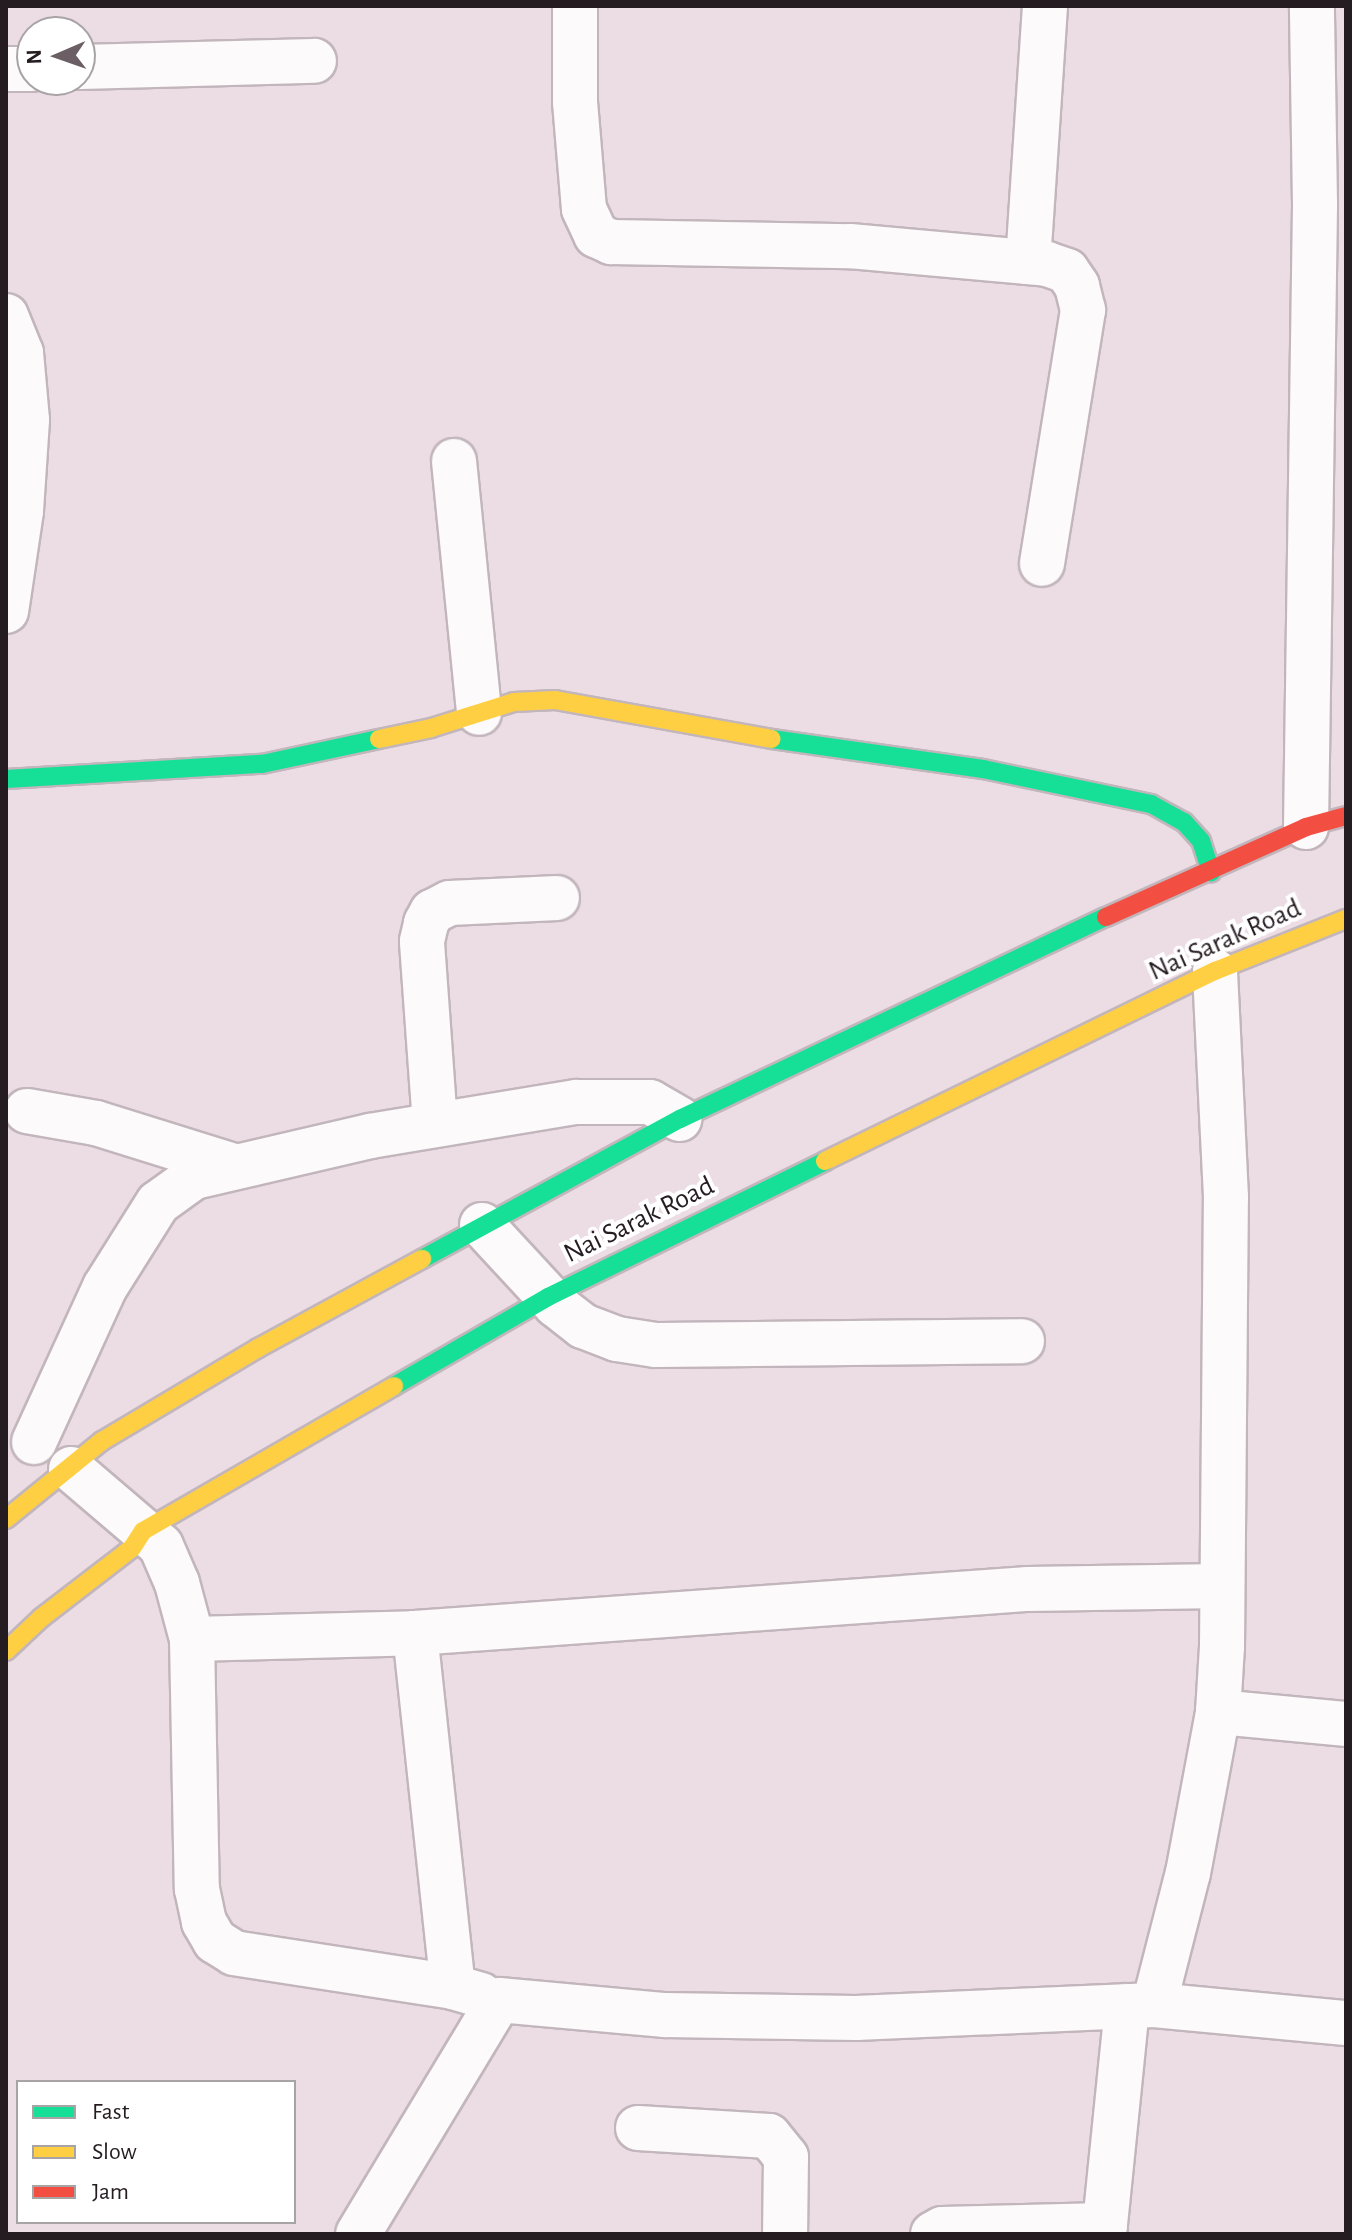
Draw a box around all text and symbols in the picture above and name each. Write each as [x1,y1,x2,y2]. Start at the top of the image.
north arrow [16,16,96,96]
text: N [23,49,45,65]
street label: Nai Sarak Road [1144,892,1306,988]
street label: Nai Sarak Road [558,1169,720,1271]
legend [16,2080,296,2224]
text: Fast [92,2100,129,2124]
text: Slow [92,2140,137,2164]
text: Jam [92,2180,129,2204]

